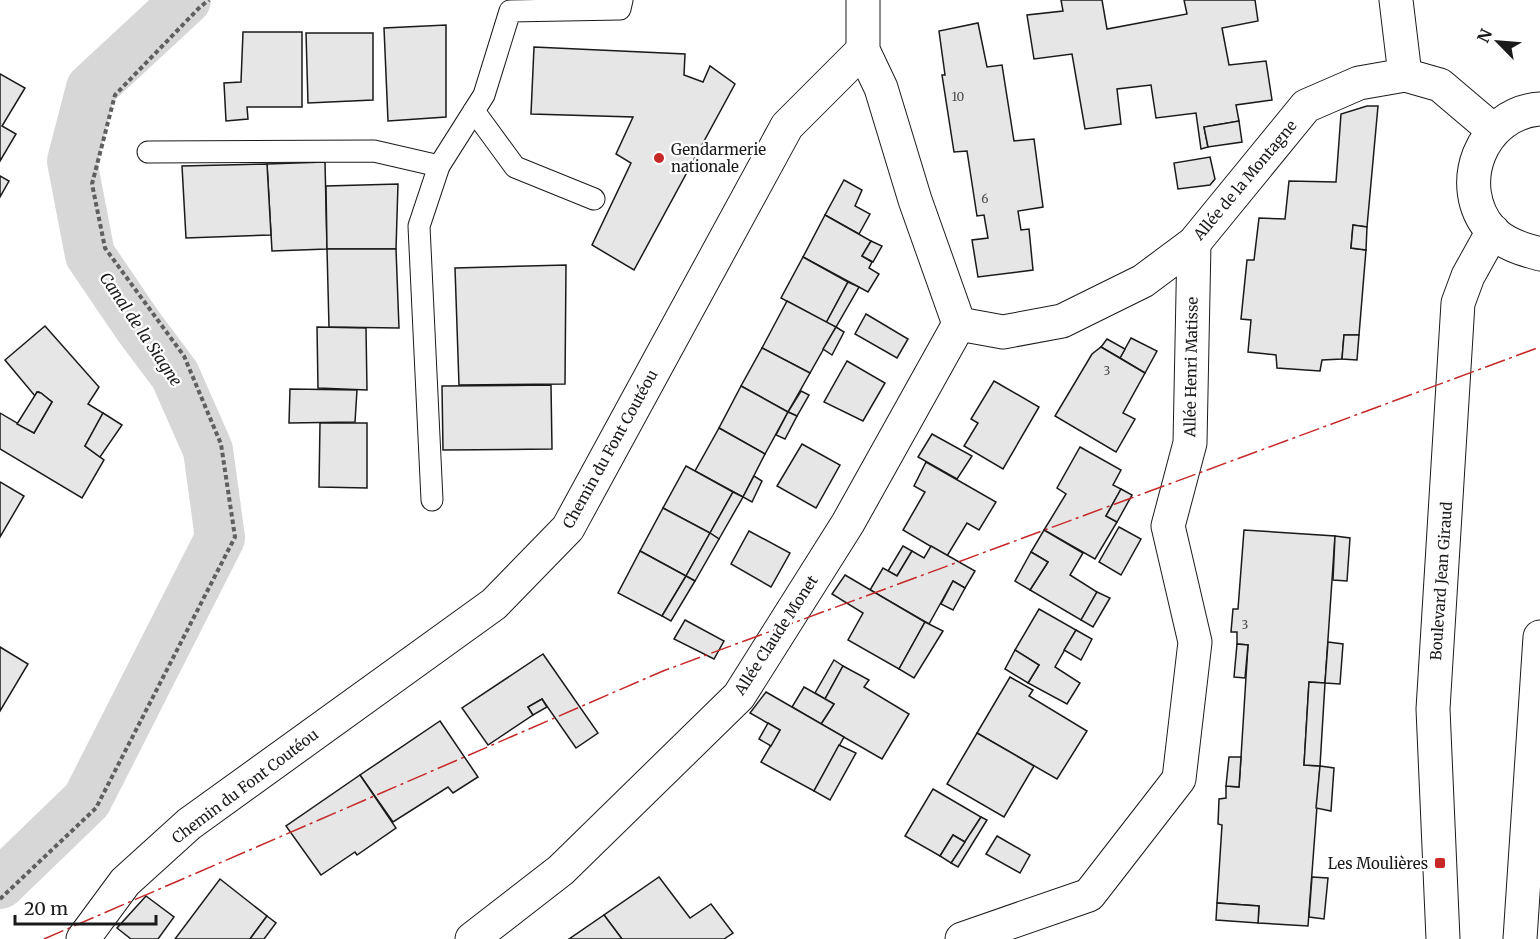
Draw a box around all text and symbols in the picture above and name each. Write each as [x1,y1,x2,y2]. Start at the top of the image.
north arrow [1468,12,1528,72]
text: N [1473,25,1496,46]
house number: 10 [952,89,965,104]
street label: Allée de la Montagne [1189,116,1301,245]
place label: Gendarmerie nationale [671,140,766,176]
marker: Gendarmerie nationale [652,151,666,165]
house number: 6 [981,191,989,206]
water label: Canal de la Siagne [95,268,187,390]
street label: Allée Henri Matisse [1180,296,1202,438]
house number: 3 [1104,363,1111,378]
street label: Chemin du Font Coutéou [558,366,662,532]
street label: Boulevard Jean Giraud [1426,501,1456,661]
street label: Allée Claude Monet [730,571,822,699]
house number: 3 [1242,617,1249,632]
street label: Chemin du Font Coutéou [168,725,322,847]
place label: Les Moulières [1328,854,1428,873]
marker: Les Moulières [1433,856,1447,870]
scale bar [15,888,156,926]
text: 20 m [24,897,68,920]

